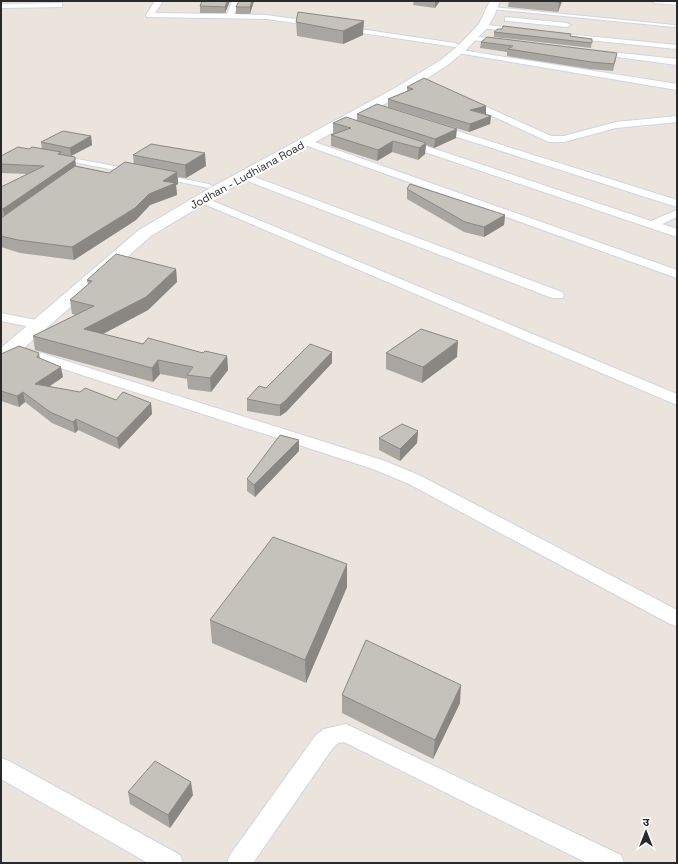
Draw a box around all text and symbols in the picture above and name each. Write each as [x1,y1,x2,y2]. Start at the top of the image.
street label: Jodhan - Ludhiana Road [187,138,307,212]
north arrow [626,812,666,852]
text: उ [643,815,650,829]

